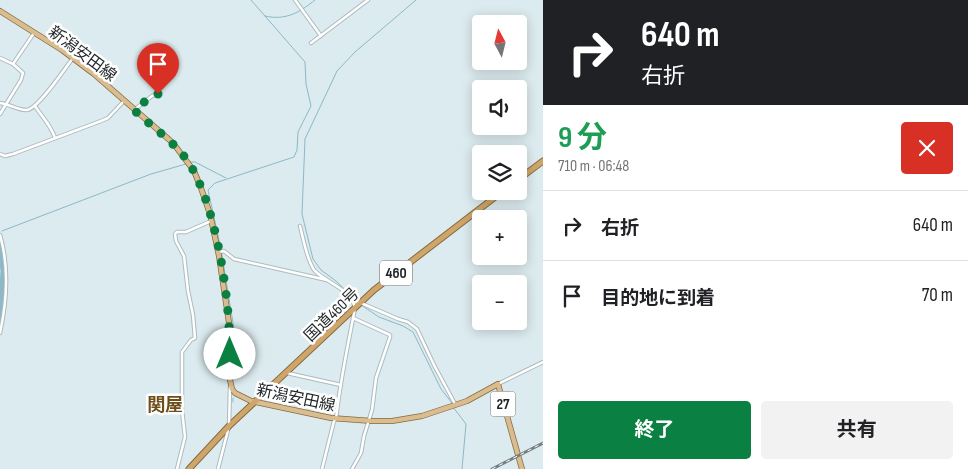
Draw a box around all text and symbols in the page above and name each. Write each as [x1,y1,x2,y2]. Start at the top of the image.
text: 640 m [641,14,719,57]
north arrow [472,15,528,70]
map controls [472,15,527,330]
icon: right [558,20,623,85]
street label: 新潟安田線 [44,23,120,86]
pin [137,43,179,94]
icon: arrive [144,50,172,78]
text: 右折 [641,63,685,90]
button: sound [472,80,527,135]
text: 9 分 [558,120,607,156]
button: close [901,122,953,174]
button: layers [472,145,527,200]
text: 710 m · 06:48 [558,157,629,176]
button: + [472,210,527,265]
icon: right [558,212,586,240]
text: 640 m [913,214,953,237]
text: 右折 [601,217,639,240]
road number: 460 [380,260,412,286]
button: − [472,275,527,330]
icon: arrive [558,282,586,310]
street label: 国道460号 [301,284,363,346]
text: 70 m [922,284,953,307]
text: 目的地に到着 [601,287,715,310]
position arrow [203,327,255,379]
street label: 新潟安田線 [255,381,337,416]
road number: 27 [490,392,516,416]
district label: 関屋 [147,395,183,416]
button: 終了 [558,401,751,459]
button: 共有 [761,401,953,459]

